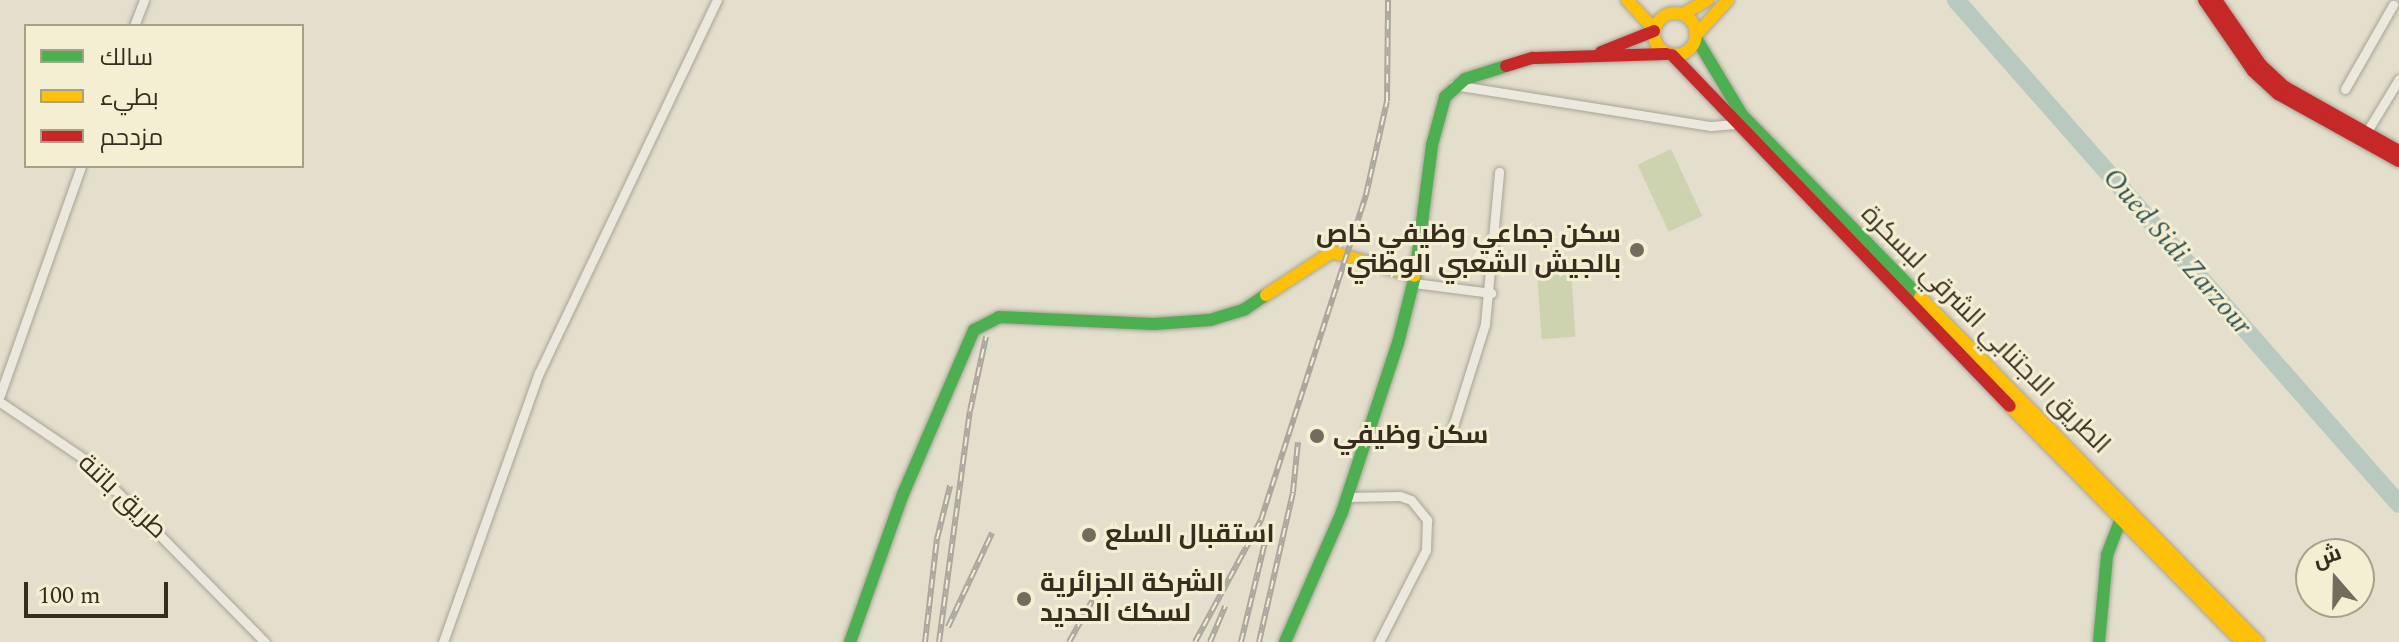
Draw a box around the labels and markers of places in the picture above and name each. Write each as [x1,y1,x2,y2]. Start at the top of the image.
place label: سكن جماعي وظيفي خاص بالجيش الشعبي الوطني [1316,219,1621,280]
marker: سكن جماعي وظيفي خاص بالجيش الشعبي الوطني [1628,241,1646,259]
place label: سكن وظيفي [1333,420,1488,452]
marker: سكن وظيفي [1308,427,1326,445]
place label: استقبال السلع [1105,519,1275,551]
marker: استقبال السلع [1080,526,1098,544]
place label: الشركة الجزائرية لسكك الحديد [1040,568,1224,630]
marker: الشركة الجزائرية لسكك الحديد [1015,590,1033,608]

